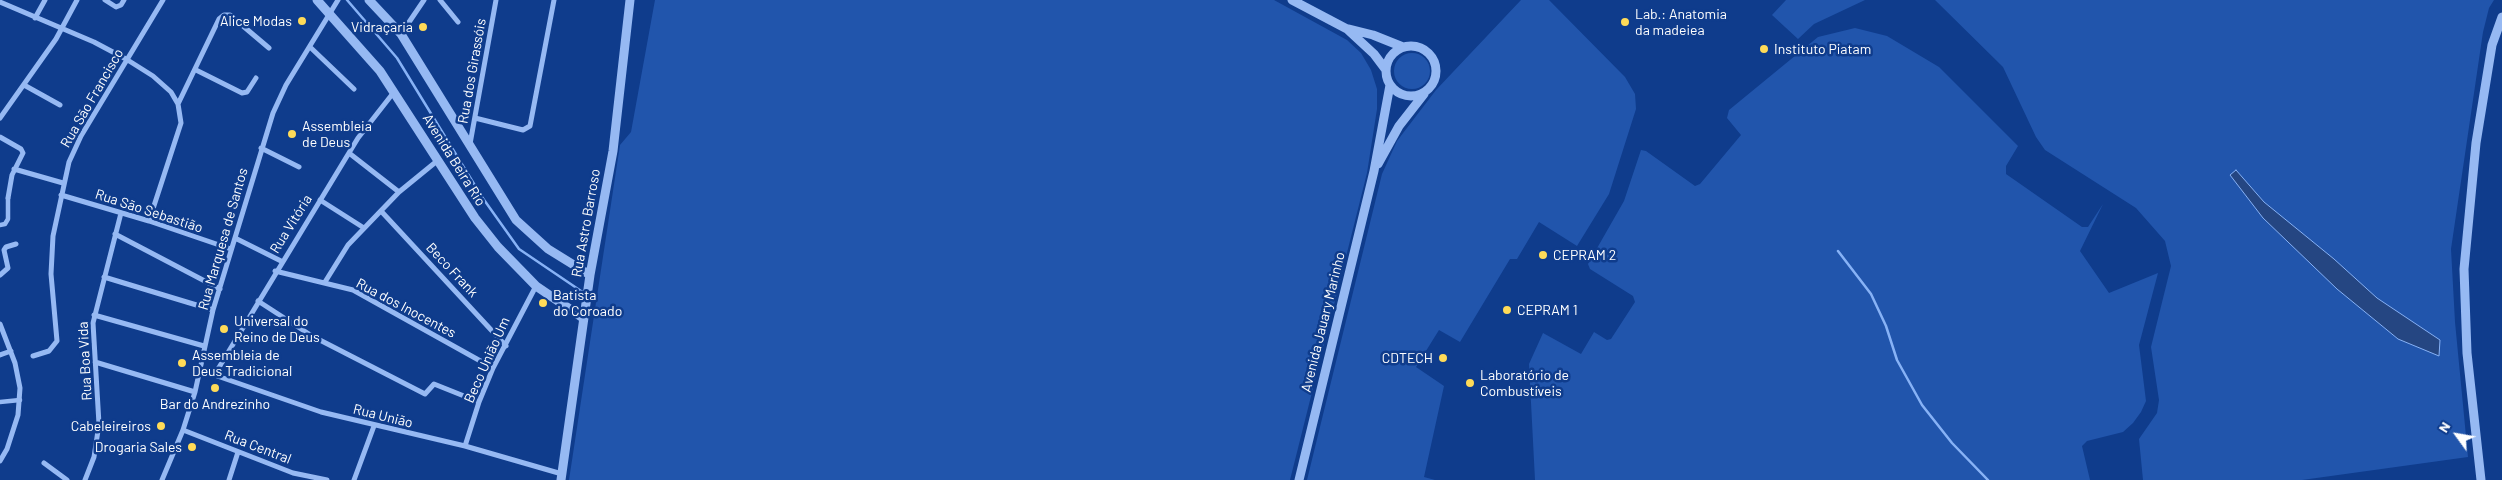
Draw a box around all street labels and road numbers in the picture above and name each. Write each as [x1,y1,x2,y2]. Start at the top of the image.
street label: Rua dos Girassóis [455,17,489,125]
street label: Rua São Francisco [57,45,127,151]
street label: Avenida Beira Rio [419,111,489,209]
street label: Rua Marquesa de Santos [195,166,251,312]
street label: Rua Astro Barroso [568,167,604,279]
street label: Rua São Sebastião [93,186,205,236]
street label: Rua Vitória [266,192,316,256]
street label: Beco Frank [423,239,481,301]
street label: Avenida Jauary Marinho [1297,250,1349,394]
street label: Rua dos Inocentes [353,275,459,341]
street label: Beco União Um [461,314,513,406]
street label: Rua Boa Vida [75,321,95,401]
street label: Rua União [351,400,415,432]
street label: Rua Central [222,427,294,467]

